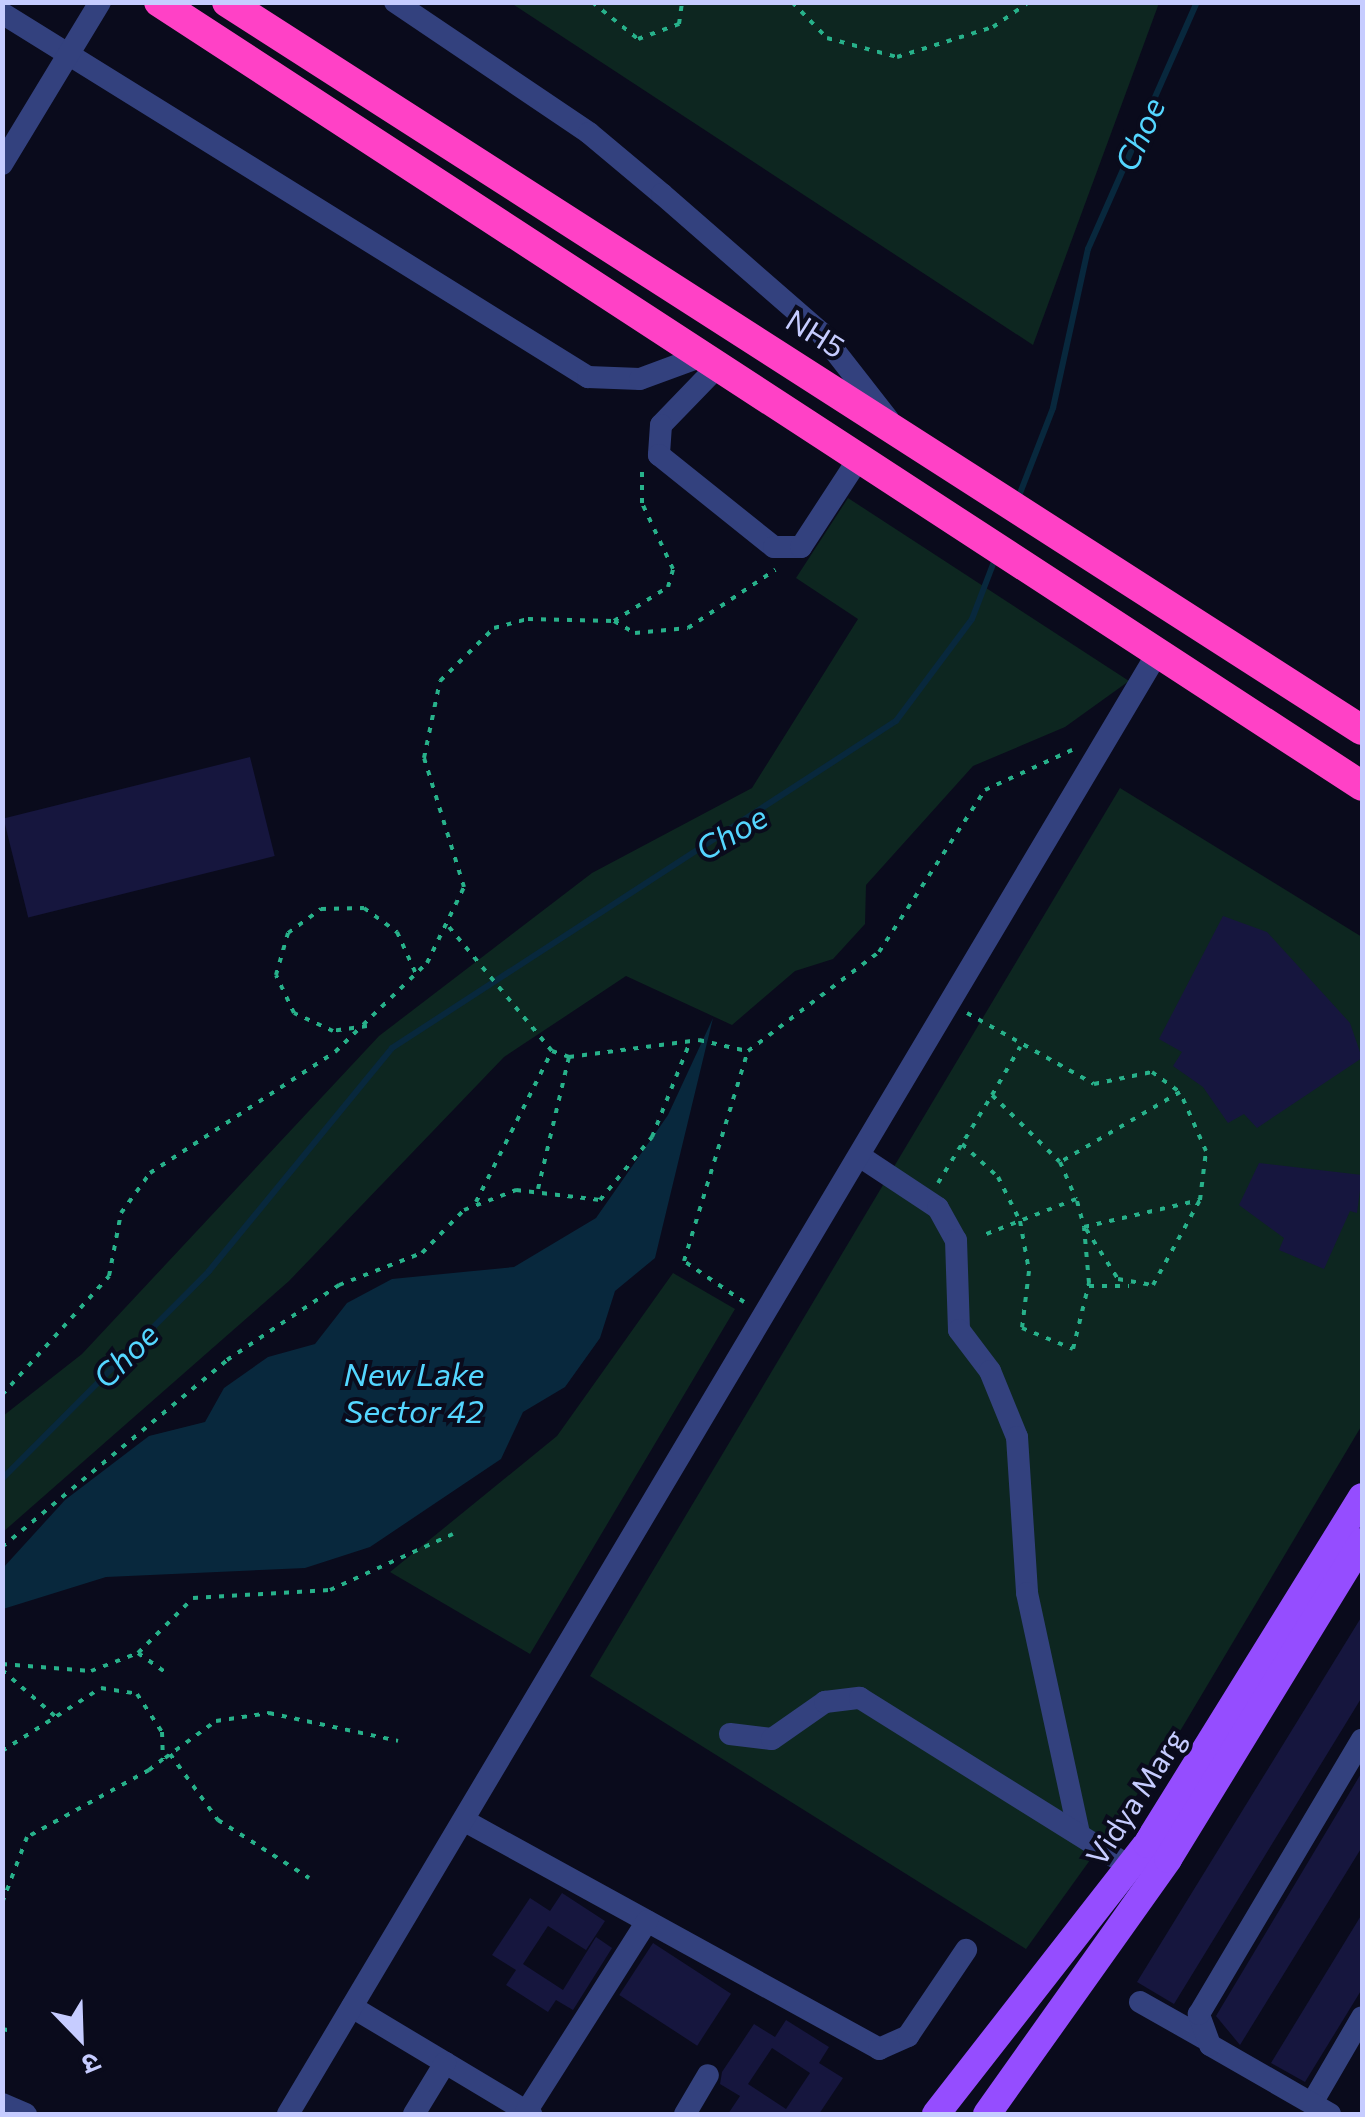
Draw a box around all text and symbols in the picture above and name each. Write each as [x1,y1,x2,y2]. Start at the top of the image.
water label: Choe [1106,91,1172,177]
street label: NH5 [780,301,852,365]
water label: Choe [688,796,774,868]
water label: Choe [84,1314,166,1396]
water label: New Lake Sector 42 [344,1355,484,1430]
street label: Vidya Marg [1078,1722,1192,1872]
north arrow [30,1987,130,2087]
text: उ [78,2046,106,2083]

